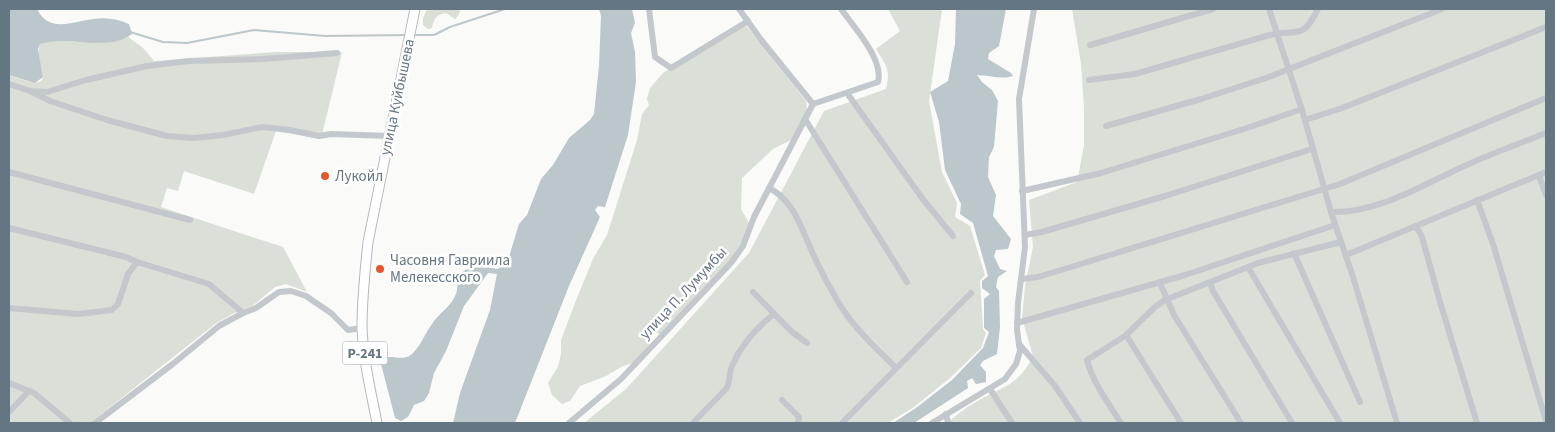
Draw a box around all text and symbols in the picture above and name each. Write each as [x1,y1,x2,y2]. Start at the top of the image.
street label: улица Куйбышева [375,37,420,157]
place label: Лукойл [335,166,383,187]
marker: Лукойл [319,170,331,182]
street label: улица П. Лумумбы [635,242,732,344]
place label: Часовня Гавриила Мелекесского [390,250,510,288]
marker: Часовня Гавриила Мелекесского [374,263,386,275]
road number: Р-241 [342,342,388,364]

